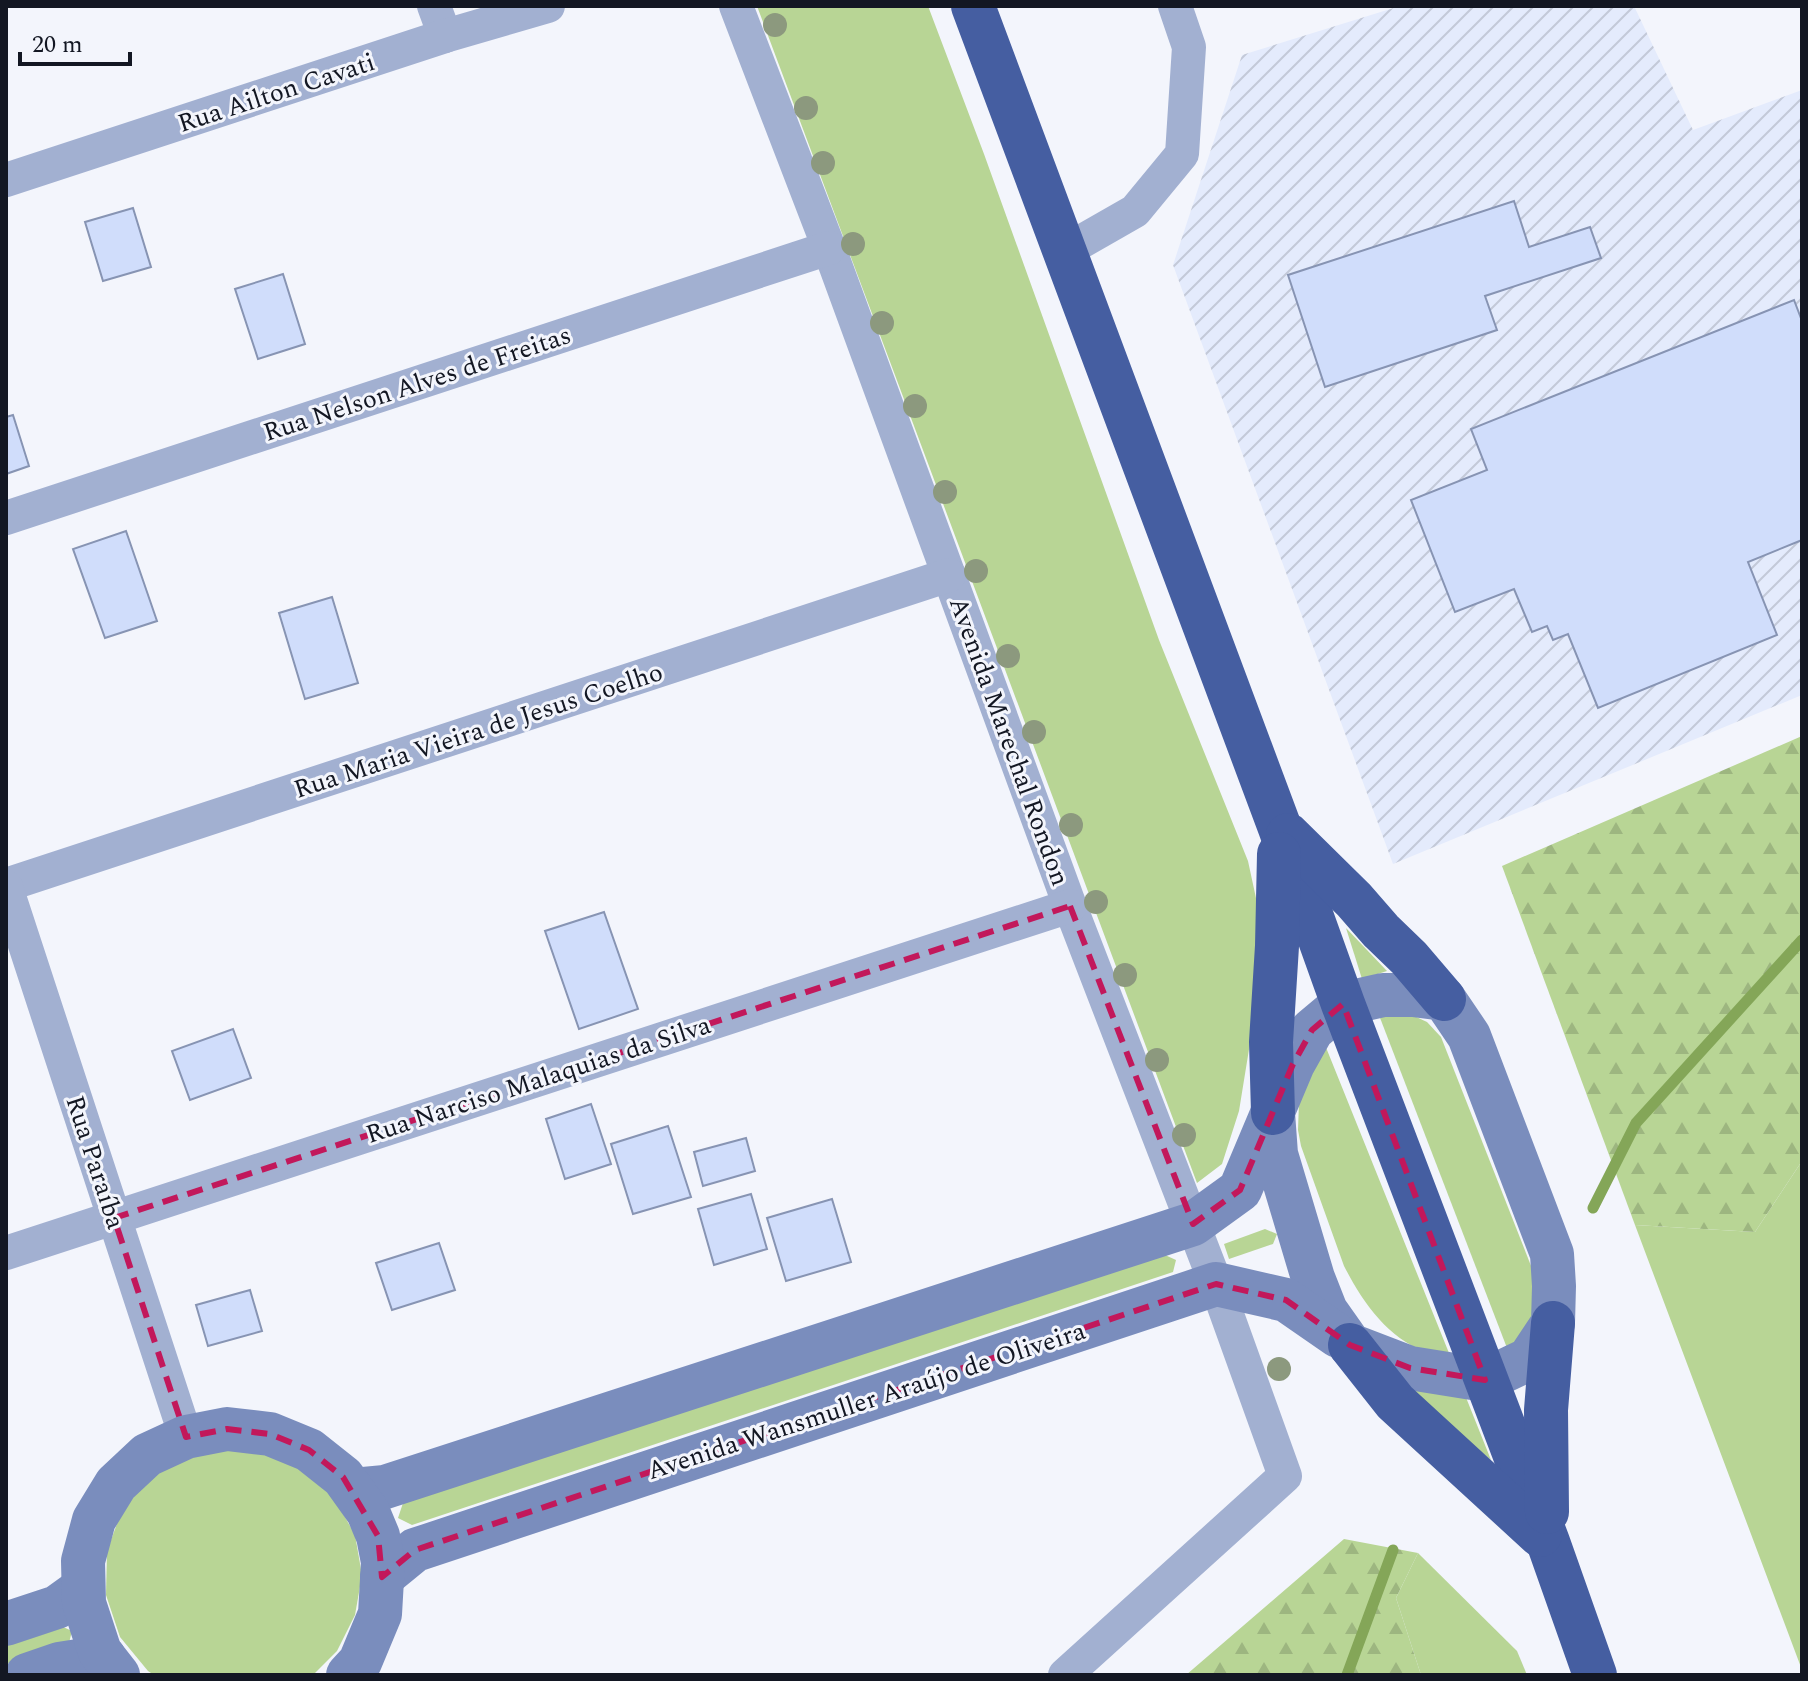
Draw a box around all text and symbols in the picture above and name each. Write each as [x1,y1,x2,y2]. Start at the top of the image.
scale bar [20,16,130,66]
text: 20 m [32,27,83,63]
street label: Rua Ailton Cavati [173,42,380,144]
street label: Rua Nelson Alves de Freitas [258,315,576,453]
street label: Avenida Marechal Rondon [938,591,1080,892]
street label: Rua Maria Vieira de Jesus Coelho [289,652,668,810]
street label: Rua Narciso Malaquias da Silva [360,1005,716,1155]
street label: Rua Paraíba [55,1090,136,1235]
street label: Avenida Wansmuller Araújo de Oliveira [642,1311,1091,1491]

